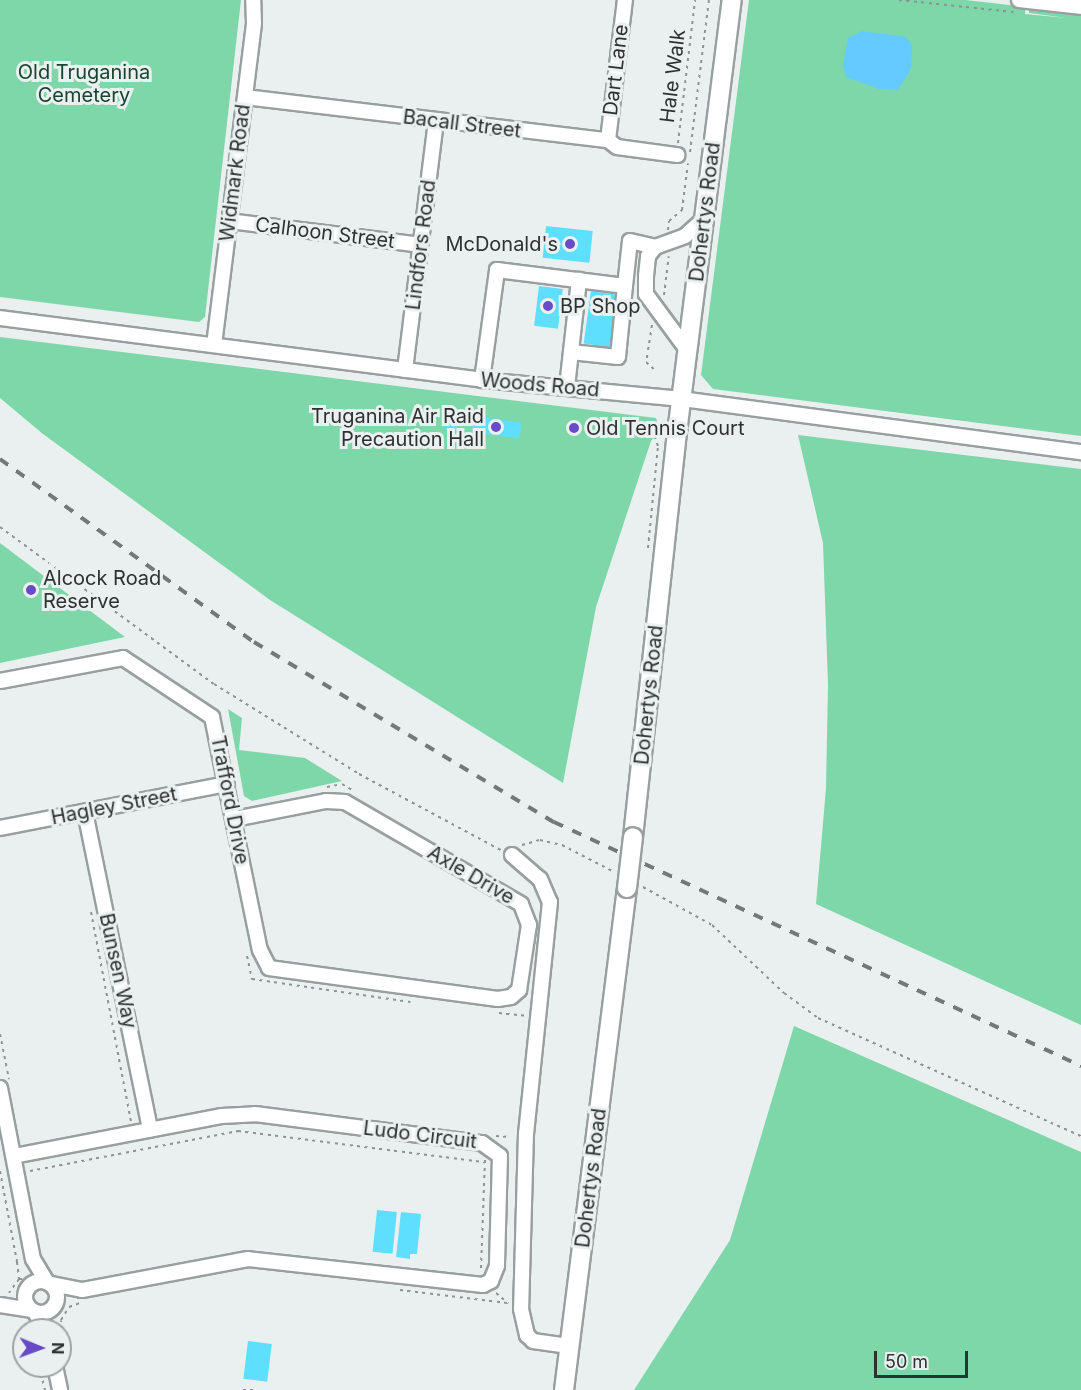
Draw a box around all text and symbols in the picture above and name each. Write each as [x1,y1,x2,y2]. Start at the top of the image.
street label: Dart Lane [599,23,633,117]
street label: Hale Walk [655,28,691,124]
park label: Old Truganina Cemetery [18,60,150,107]
street label: Widmark Road [215,103,255,243]
street label: Bacall Street [402,105,522,143]
street label: Dohertys Road [685,141,725,283]
street label: Lindfors Road [401,179,441,311]
street label: Calhoon Street [254,213,396,253]
place label: McDonald's [445,232,558,256]
marker: McDonald's [563,237,577,251]
place label: BP Shop [560,294,640,318]
marker: BP Shop [541,299,555,313]
street label: Woods Road [480,368,600,402]
place label: Truganina Air Raid Precaution Hall [311,404,484,451]
place label: Old Tennis Court [586,416,744,440]
marker: Truganina Air Raid Precaution Hall [489,420,503,434]
marker: Old Tennis Court [567,421,581,435]
place label: Alcock Road Reserve [43,566,161,613]
marker: Alcock Road Reserve [24,583,38,597]
street label: Dohertys Road [630,624,668,766]
street label: Trafford Drive [206,734,254,866]
street label: Hagley Street [49,782,179,830]
street label: Axle Drive [423,840,519,910]
street label: Bunsen Way [94,911,142,1031]
street label: Dohertys Road [571,1107,611,1249]
street label: Ludo Circuit [362,1116,478,1154]
north arrow [12,1318,72,1378]
scale bar [877,1339,972,1377]
text: N [48,1342,68,1355]
text: 50 m [885,1351,928,1372]

